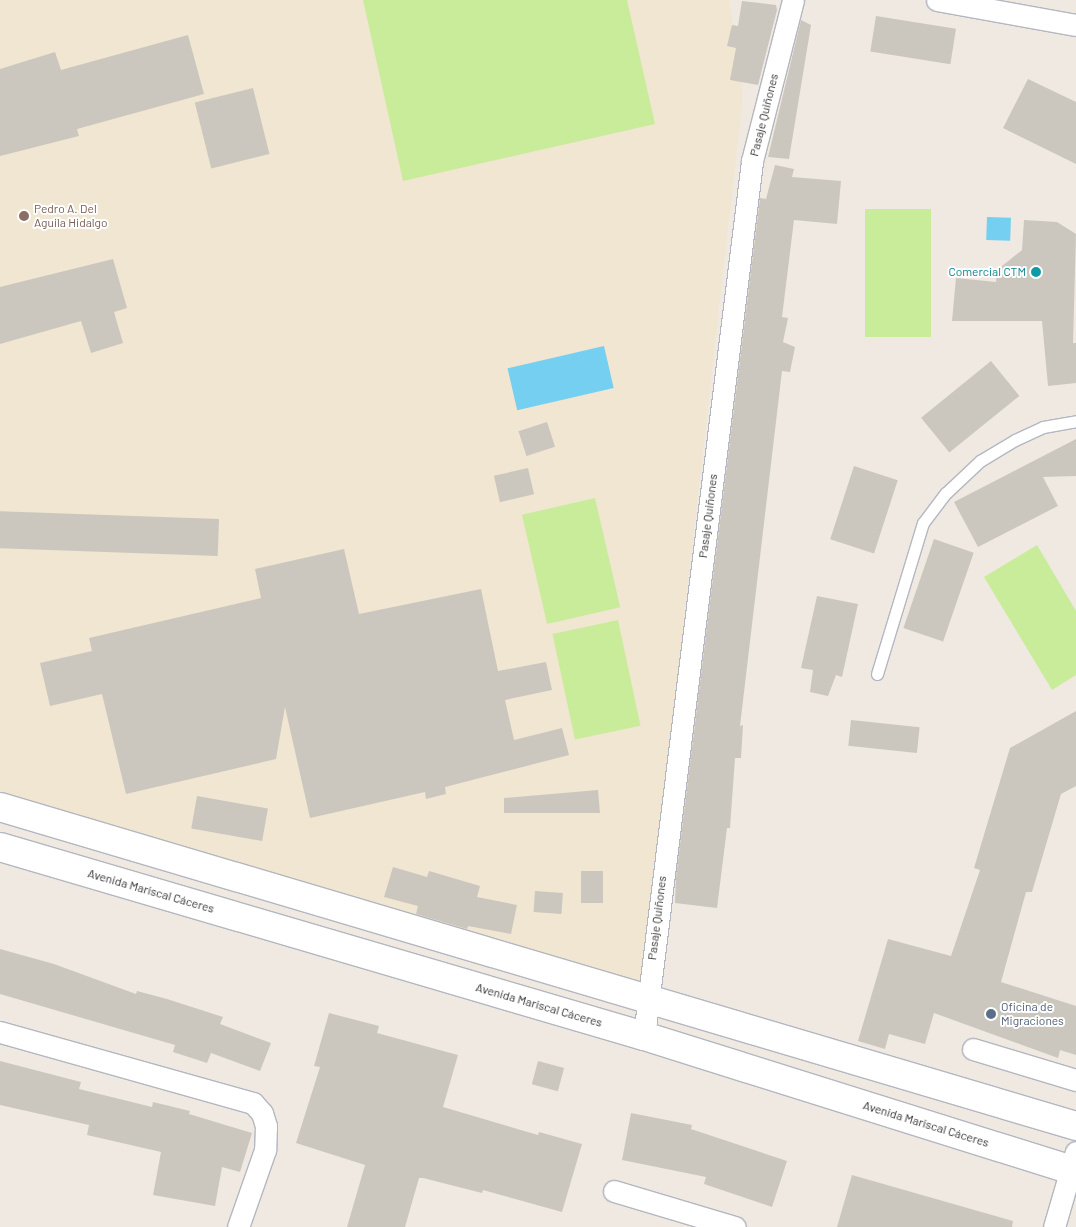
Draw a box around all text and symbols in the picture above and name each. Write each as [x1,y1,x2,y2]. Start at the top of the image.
street label: Pasaje Quiñones [747,72,781,158]
place label: Pedro A. Del Aguila Hidalgo [34,202,108,230]
marker: Pedro A. Del Aguila Hidalgo [18,210,30,222]
place label: Comercial CTM [948,265,1026,279]
marker: Comercial CTM [1030,266,1042,278]
street label: Pasaje Quiñones [696,473,720,559]
street label: Avenida Mariscal Cáceres [86,866,216,916]
street label: Pasaje Quiñones [645,875,669,961]
street label: Avenida Mariscal Cáceres [474,980,604,1030]
place label: Oficina de Migraciones [1001,1000,1064,1028]
marker: Oficina de Migraciones [985,1008,997,1020]
street label: Avenida Mariscal Cáceres [861,1098,991,1150]

